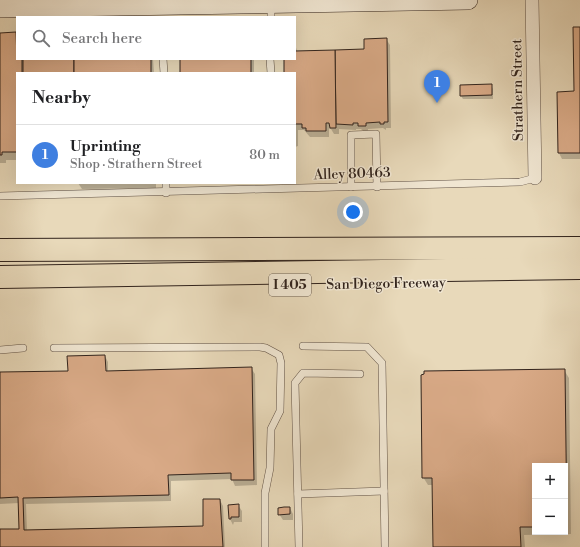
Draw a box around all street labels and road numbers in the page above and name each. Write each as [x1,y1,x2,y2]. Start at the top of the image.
street label: Strathern Street [508,39,528,141]
street label: Alley 80463 [312,164,391,184]
road number: I 405 [269,274,311,296]
street label: San Diego Freeway [326,274,446,294]

